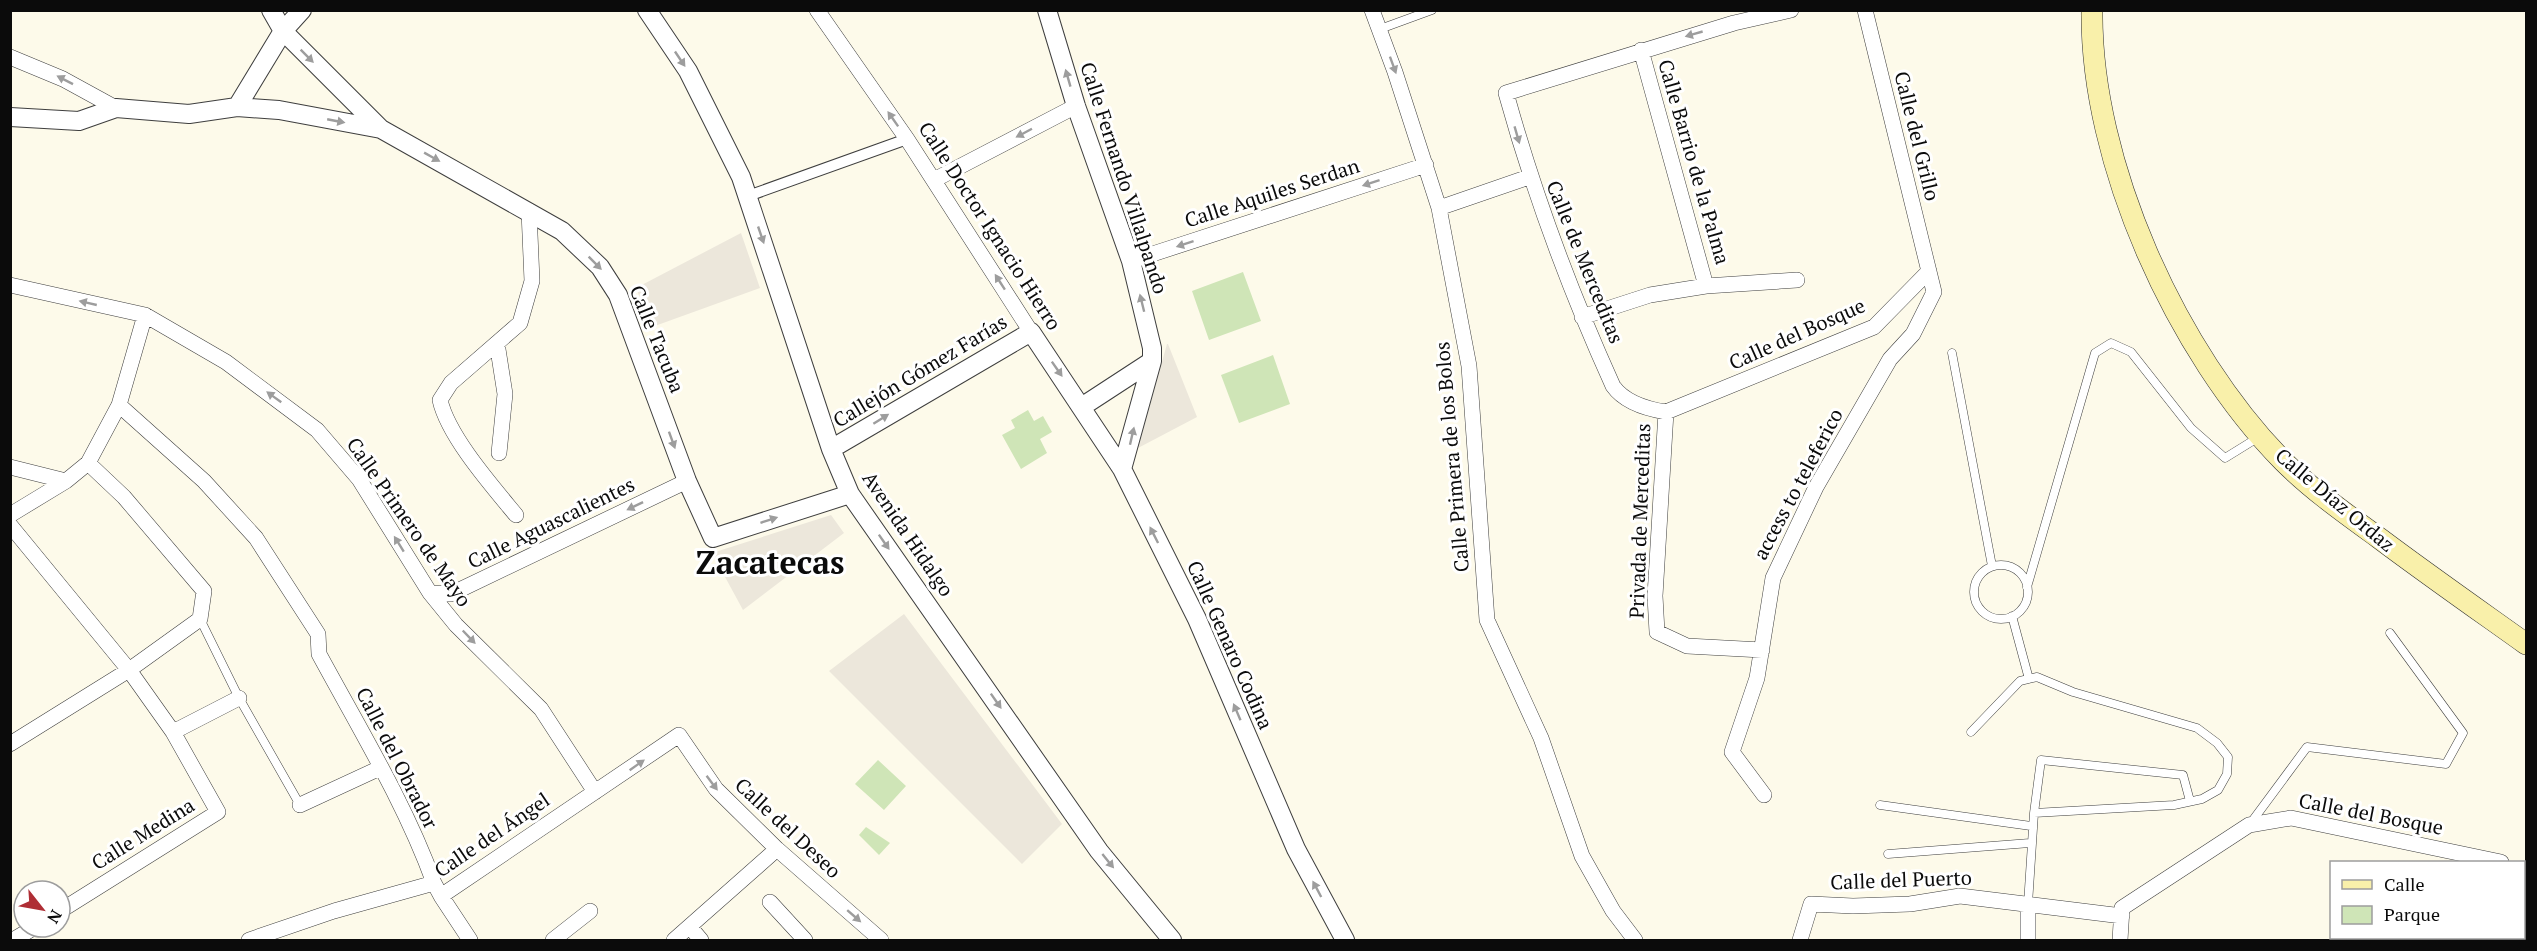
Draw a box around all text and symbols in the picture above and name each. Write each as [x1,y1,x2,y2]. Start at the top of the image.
one-way arrow [1684,30,1703,40]
one-way arrow [299,49,313,63]
one-way arrow [674,51,685,67]
one-way arrow [1388,56,1398,74]
street label: Calle Barrio de la Palma [1652,56,1737,267]
street label: Calle Fernando Villalpando [1074,59,1175,297]
street label: Calle del Grillo [1888,68,1947,203]
one-way arrow [1063,69,1072,87]
one-way arrow [56,75,73,85]
one-way arrow [887,112,899,128]
street label: Calle Doctor Ignacio Hierro [913,116,1068,335]
one-way arrow [327,117,346,126]
one-way arrow [1513,126,1522,144]
one-way arrow [1016,128,1033,138]
one-way arrow [424,152,441,162]
street label: Calle Aquiles Serdan [1181,152,1363,234]
street label: Calle de Merceditas [1540,176,1630,347]
one-way arrow [1362,179,1380,189]
one-way arrow [757,226,767,244]
one-way arrow [1176,239,1194,249]
one-way arrow [587,255,601,269]
one-way arrow [994,274,1005,290]
street label: Calle Tacuba [624,281,691,397]
street label: Calle del Bosque [1724,291,1869,376]
one-way arrow [1136,294,1146,313]
one-way arrow [79,297,98,307]
street label: Callejón Gómez Farías [828,308,1012,433]
street label: Calle Primera de los Bolos [1428,341,1475,573]
one-way arrow [1051,360,1063,376]
one-way arrow [266,391,282,403]
street label: access to teleferico [1746,404,1849,564]
one-way arrow [873,413,889,424]
street label: Privada de Merceditas [1623,423,1656,619]
one-way arrow [1127,427,1137,445]
one-way arrow [668,431,678,449]
street label: Calle Primero de Mayo [341,432,478,612]
street label: Calle Díaz Ordaz [2270,442,2401,558]
street label: Avenida Hidalgo [857,466,960,602]
street label: Calle Aguascalientes [463,470,639,575]
one-way arrow [626,501,643,511]
one-way arrow [760,515,778,524]
one-way arrow [1150,526,1160,544]
one-way arrow [878,533,890,549]
one-way arrow [394,536,405,552]
district label: Zacatecas [695,541,845,583]
street label: Calle Genaro Codina [1181,556,1280,733]
one-way arrow [461,630,475,644]
street label: Calle del Obrador [350,682,445,833]
one-way arrow [990,693,1002,709]
one-way arrow [1232,703,1241,720]
one-way arrow [630,759,645,771]
street label: Calle del Deseo [729,771,847,884]
one-way arrow [706,775,719,791]
street label: Calle del Ángel [429,786,555,883]
street label: Calle del Bosque [2297,786,2446,841]
street label: Calle Medina [86,791,199,876]
one-way arrow [1101,853,1114,869]
legend [2330,861,2525,939]
street label: Calle del Puerto [1830,864,1972,895]
text: Calle [2384,872,2425,896]
north arrow [12,879,72,939]
one-way arrow [1312,880,1322,897]
text: Parque [2384,902,2440,926]
text: N [42,906,67,928]
one-way arrow [846,909,861,922]

